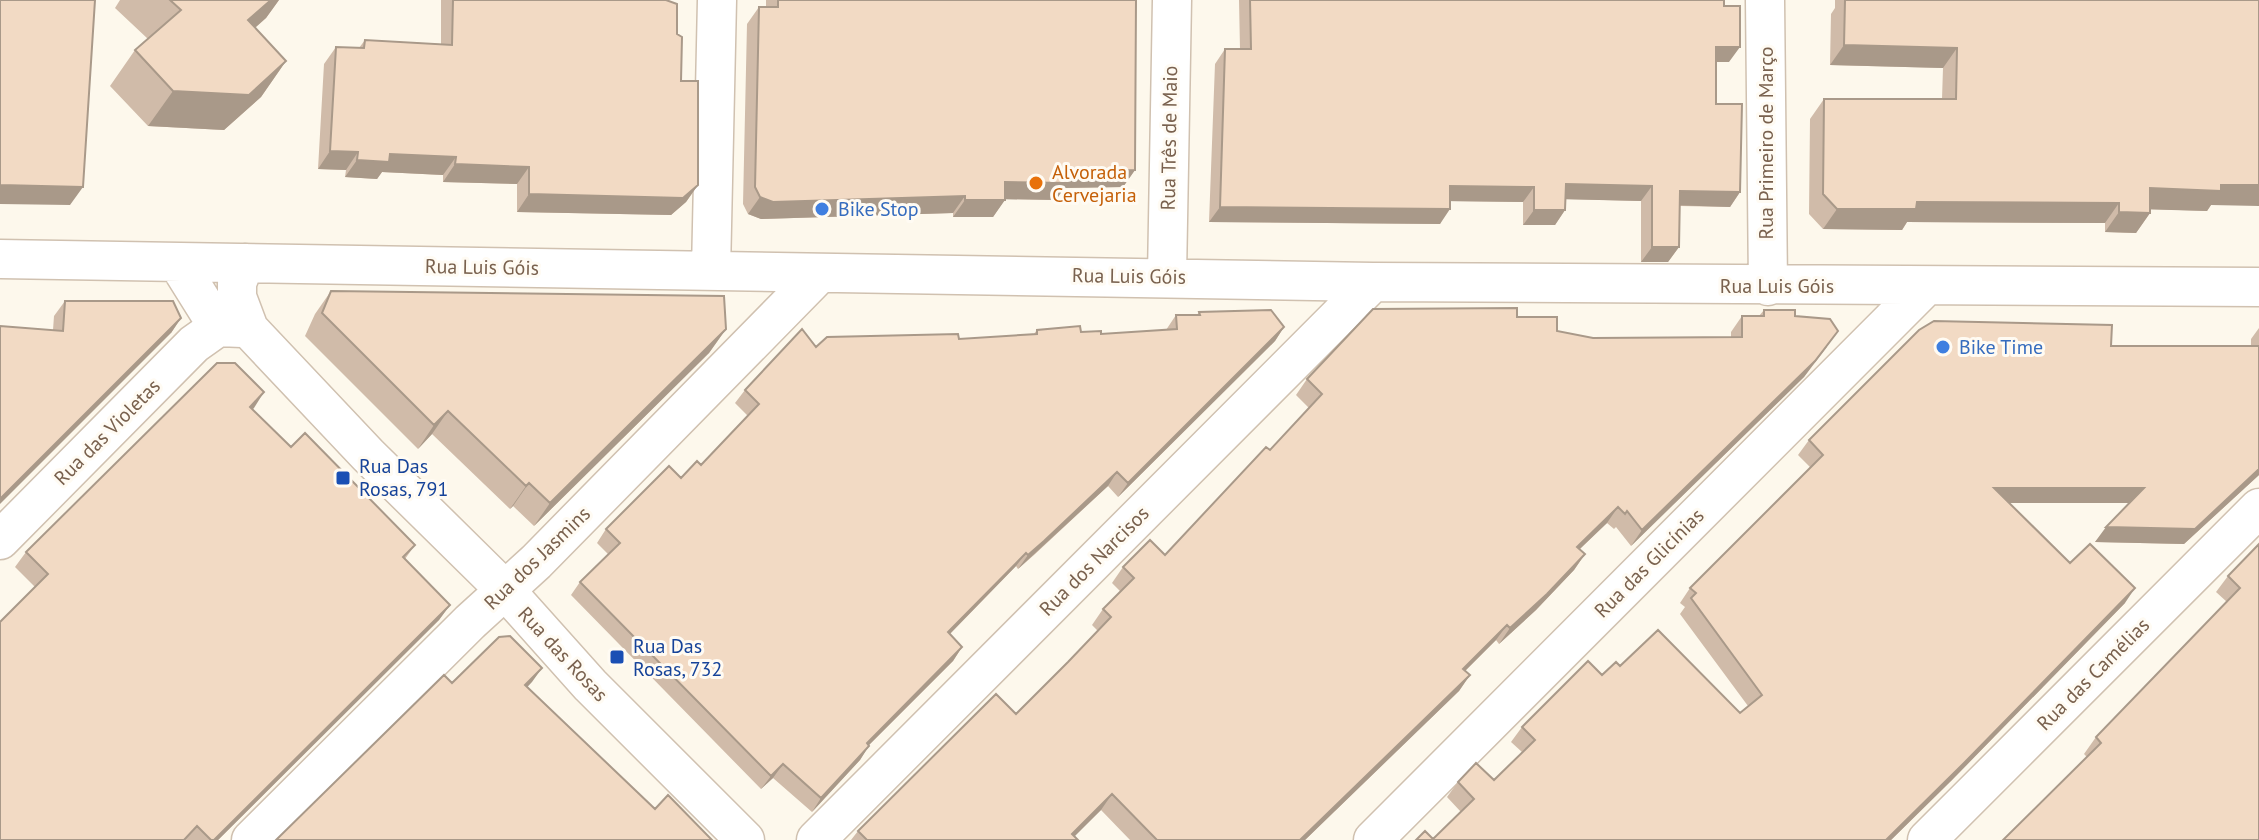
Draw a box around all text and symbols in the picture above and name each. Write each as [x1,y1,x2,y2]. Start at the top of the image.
street label: Rua Primeiro de Março [1753,46,1779,240]
street label: Rua Três de Maio [1155,65,1183,211]
place label: Alvorada Cervejaria [1052,159,1137,208]
marker: Alvorada Cervejaria [1027,174,1045,192]
place label: Bike Stop [838,196,919,222]
marker: Bike Stop [813,200,831,218]
street label: Rua Luis Góis [425,253,539,281]
street label: Rua Luis Góis [1072,262,1186,290]
street label: Rua Luis Góis [1720,273,1834,299]
place label: Bike Time [1959,334,2043,360]
marker: Bike Time [1934,338,1952,356]
street label: Rua das Violetas [48,373,166,491]
place label: Rua Das Rosas, 791 [359,453,448,502]
marker: Rua Das Rosas, 791 [334,469,352,487]
street label: Rua dos Jasmins [478,501,596,615]
street label: Rua dos Narcisos [1034,501,1154,621]
street label: Rua das Glicínias [1589,503,1709,623]
street label: Rua das Rosas [512,601,614,707]
street label: Rua das Camélias [2031,612,2155,736]
place label: Rua Das Rosas, 732 [633,633,722,682]
marker: Rua Das Rosas, 732 [608,648,626,666]

